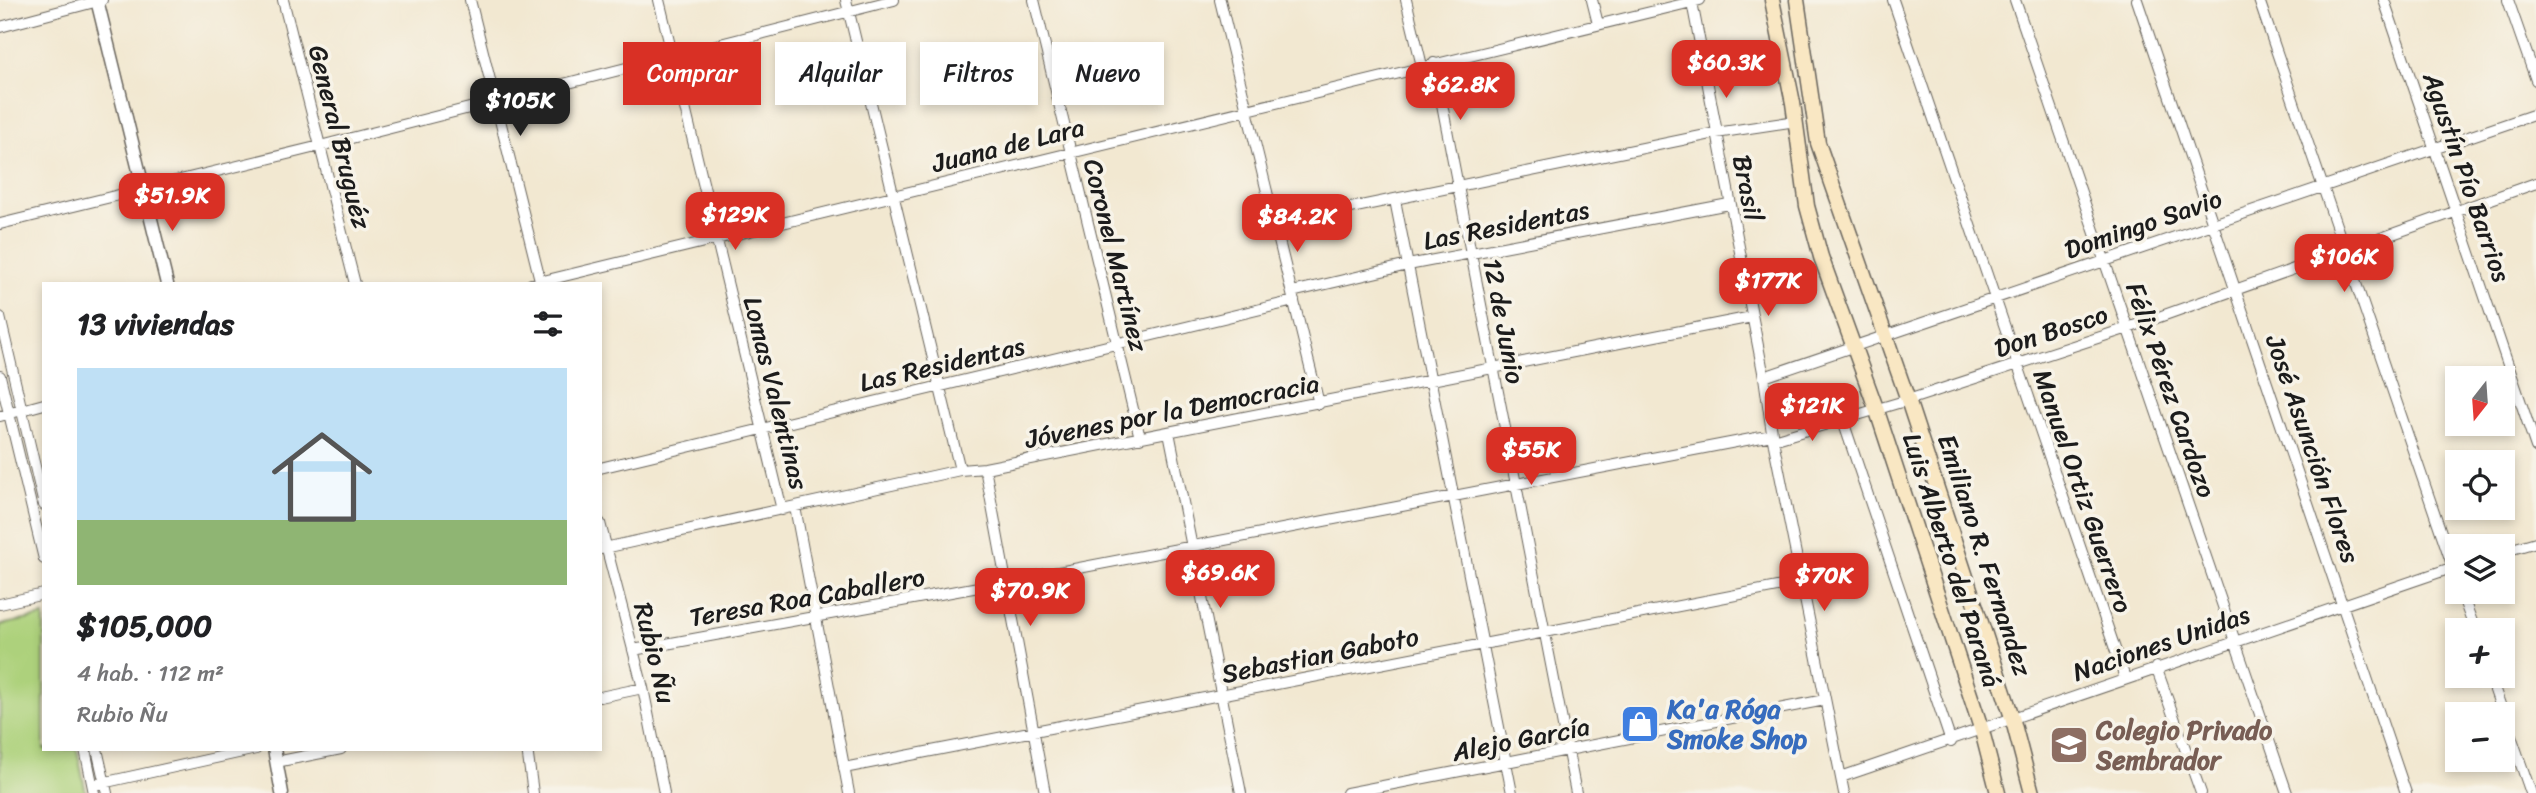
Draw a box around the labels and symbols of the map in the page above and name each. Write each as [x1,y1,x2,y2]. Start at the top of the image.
street label: General Bruguéz [295,40,385,235]
pin: $60.3K [1669,41,1783,100]
pin: $62.8K [1403,62,1517,122]
street label: Agustín Pío Barrios [2409,65,2525,289]
pin: $105K [471,78,569,138]
street label: Juana de Lara [926,104,1089,186]
street label: Brasil [1719,151,1777,226]
street label: Coronel Martínez [1070,154,1162,357]
pin: $51.9K [115,174,229,233]
street label: Domingo Savio [2058,175,2228,272]
street label: Las Residentas [1419,186,1593,264]
pin: $129K [686,192,784,252]
pin: $84.2K [1240,194,1354,254]
pin: $106K [2295,234,2393,294]
street label: 12 de Junio [1469,254,1539,388]
pin: $177K [1719,258,1817,318]
street label: Félix Pérez Cardozo [2113,276,2229,504]
street label: Lomas Valentinas [730,291,823,496]
street label: Don Bosco [1988,291,2114,371]
street label: Las Residentas [855,323,1029,405]
street label: José Asunción Flores [2252,327,2374,570]
street label: Jóvenes por la Democracia [1020,360,1323,462]
street label: Manuel Ortiz Guerrero [2020,363,2146,619]
north arrow [2445,366,2515,436]
pin: $121K [1763,384,1861,443]
street label: Luis Alberto del Paraná [1889,427,2015,693]
pin: $55K [1490,428,1572,487]
street label: Emiliano R. Fernandez [1924,428,2046,683]
pin: $69.6K [1163,550,1277,610]
street label: Teresa Roa Caballero [686,554,929,640]
pin: $70K [1783,554,1865,613]
pin: $70.9K [973,568,1087,628]
street label: Naciones Unidas [2066,591,2256,695]
street label: Rubio Ñu [620,598,690,708]
street label: Sebastian Gaboto [1217,613,1423,697]
place label: Ka'a Róga Smoke Shop [1666,686,1807,762]
street label: Alejo García [1447,703,1594,775]
shop icon: Ka'a Róga Smoke Shop [1619,703,1661,745]
place label: Colegio Privado Sembrador [2095,707,2273,783]
school or university icon: Colegio Privado Sembrador [2048,724,2090,766]

